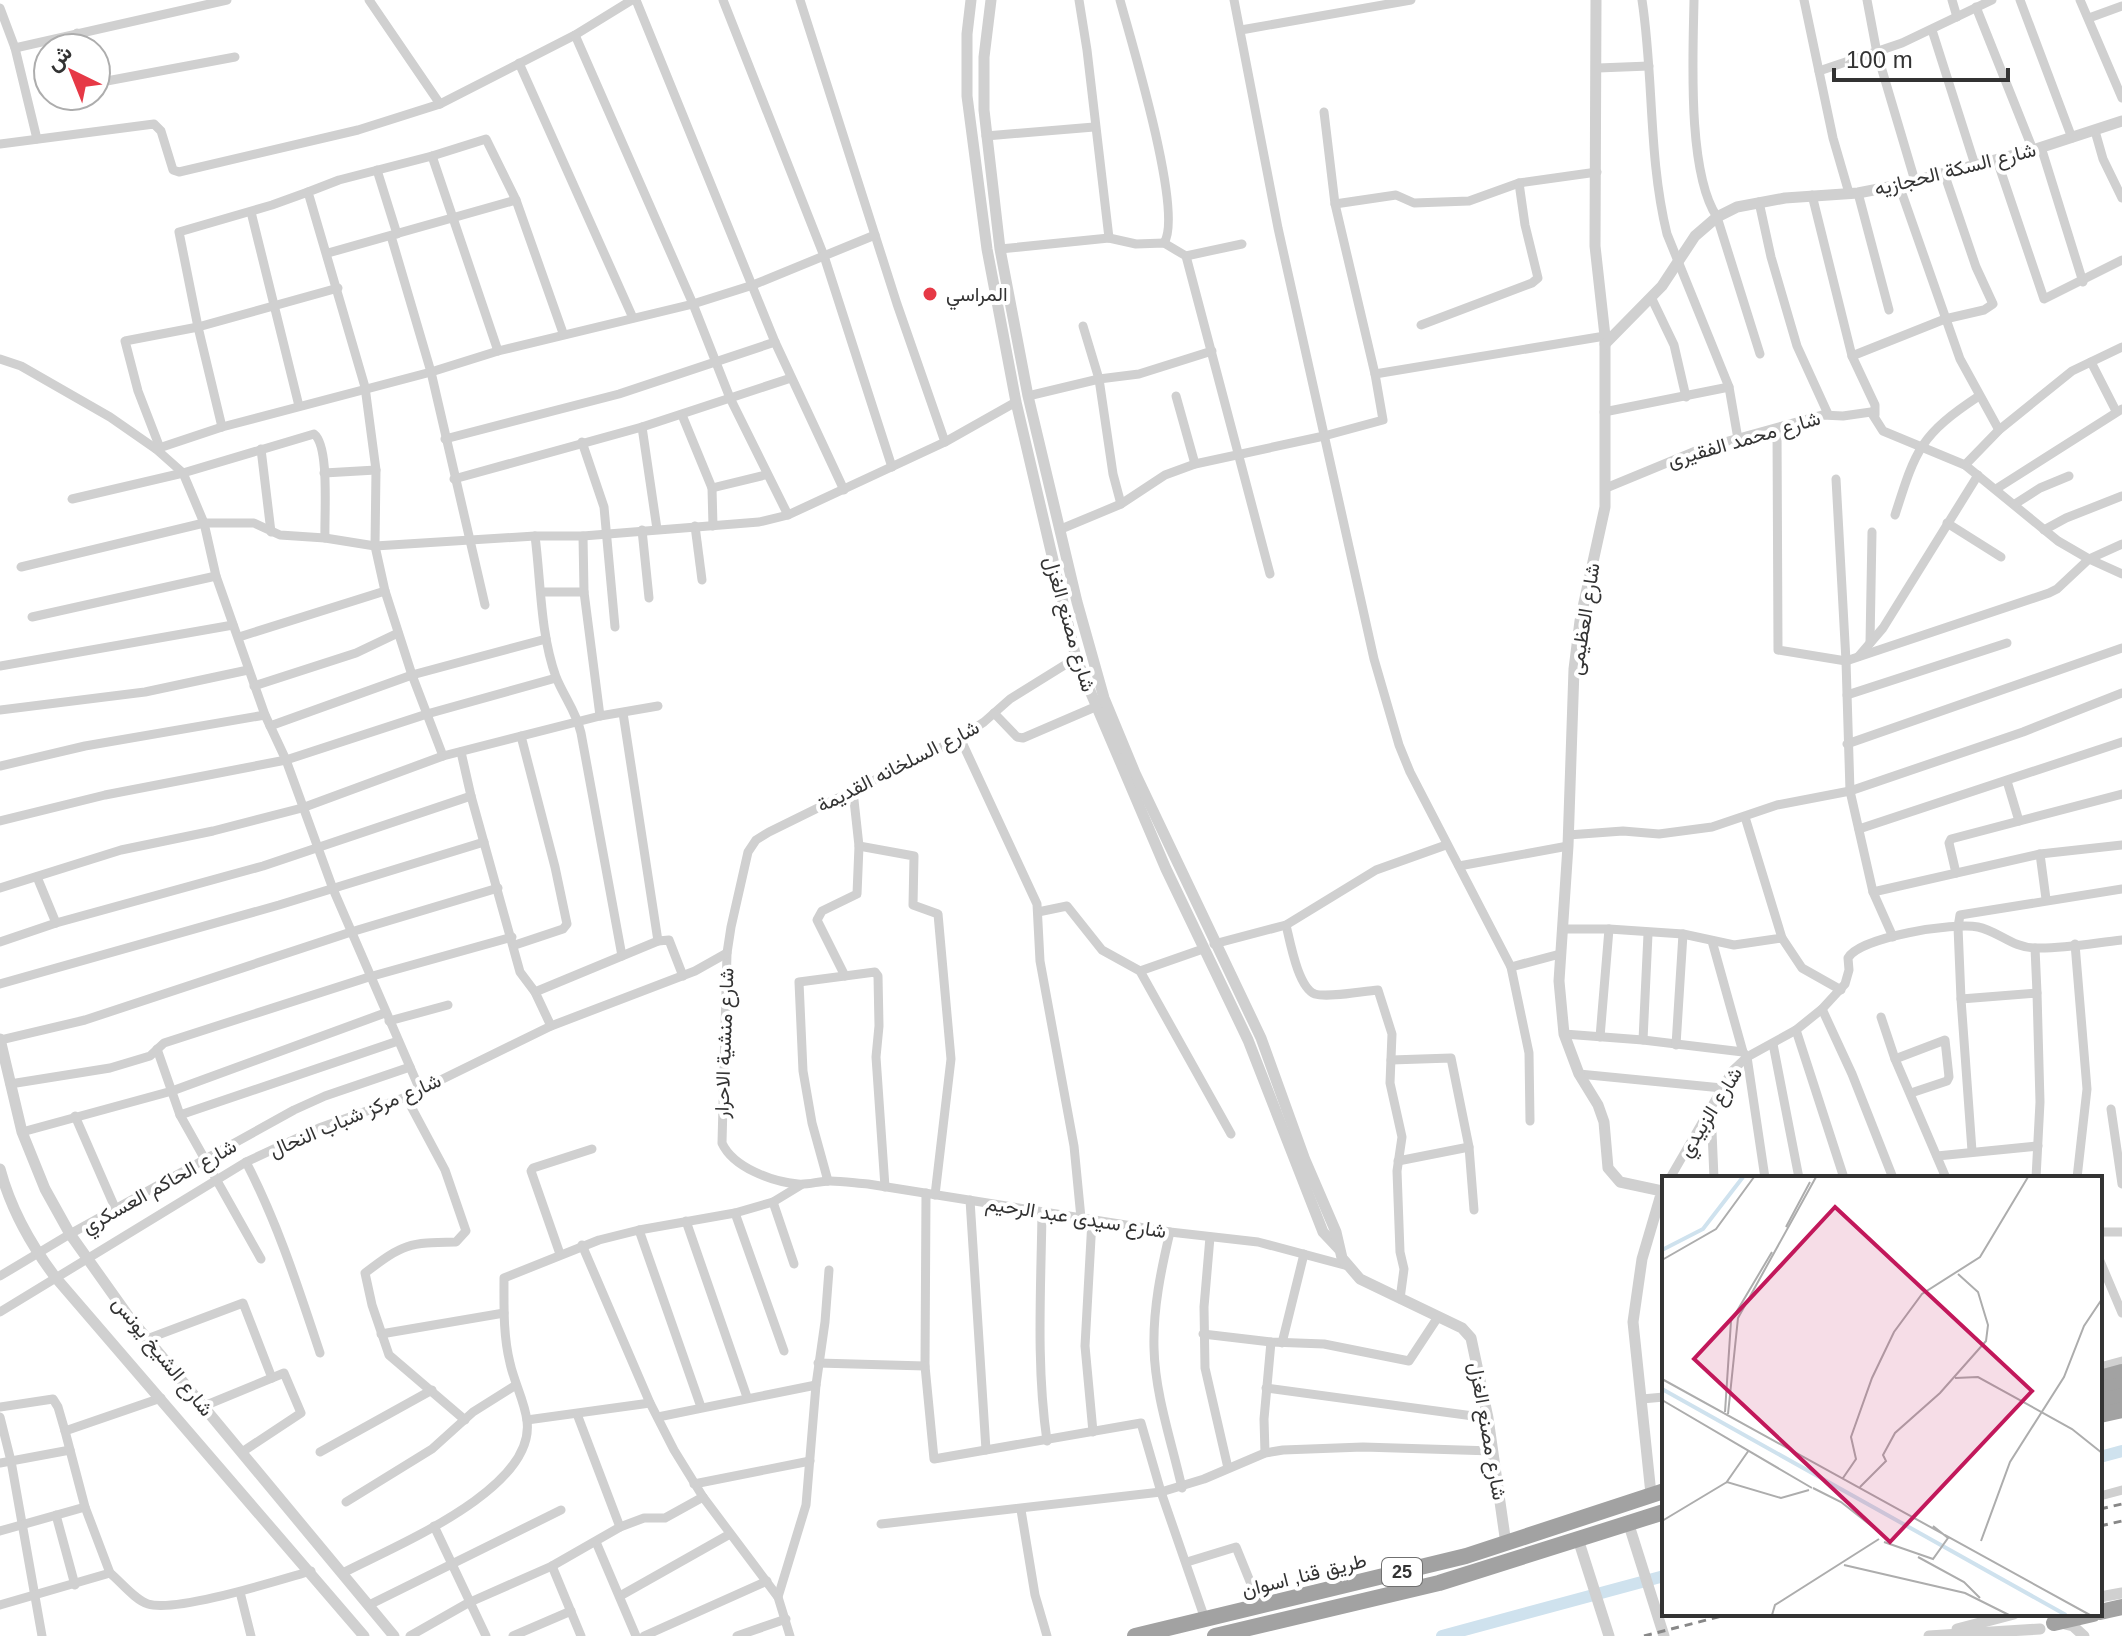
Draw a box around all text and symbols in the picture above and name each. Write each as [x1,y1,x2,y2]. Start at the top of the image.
north arrow [32,32,112,112]
scale bar [1834,32,2008,82]
text: ش [41,40,78,77]
text: 100 m [1846,46,1913,73]
street label: شارع السكة الحجازيه [1872,138,2039,203]
place label: المراسي [946,283,1008,311]
marker: المراسي [921,285,939,303]
street label: شارع محمد الفقيرى [1665,407,1824,474]
street label: شارع مصنع الغزل [1037,554,1100,695]
street label: شارع العظيمى [1564,561,1607,677]
street label: شارع السلخانه القديمة [813,716,984,819]
street label: شارع منشية الاحرار [710,967,741,1120]
street label: شارع الزبيدي [1674,1063,1751,1164]
street label: شارع مركز شباب النحال [266,1069,445,1164]
street label: شارع الحاكم العسكري [78,1134,243,1243]
inset map [1662,1176,2102,1616]
street label: شارع سيدى عبد الرحيم [984,1192,1168,1245]
street label: شارع الشيخ يونس [106,1292,218,1422]
street label: شارع مصنع الغزل [1462,1360,1511,1502]
street label: طريق قنا, اسوان [1239,1549,1369,1603]
road number: 25 [1382,1558,1422,1586]

